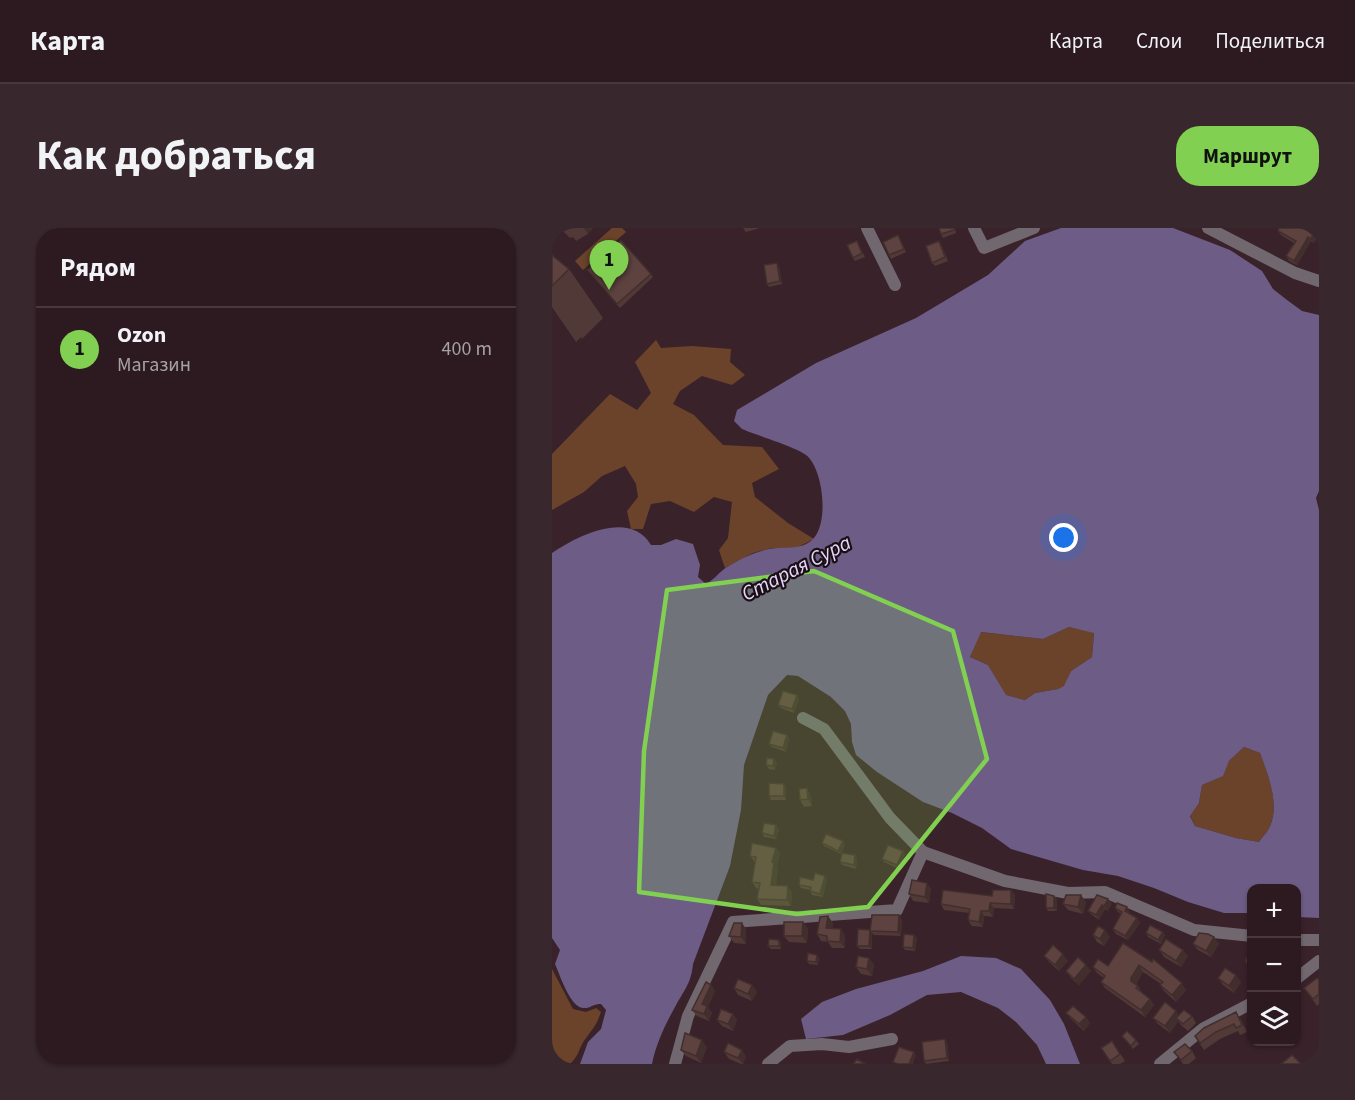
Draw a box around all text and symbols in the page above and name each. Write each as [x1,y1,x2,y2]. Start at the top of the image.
text: Карта [30,21,105,61]
text: Карта [1049,26,1103,56]
text: Слои [1136,26,1182,56]
text: Поделиться [1215,26,1325,56]
text: Как добраться [36,126,316,186]
button: Маршрут [1176,126,1319,186]
pin: 1 [590,241,628,290]
text: Рядом [60,249,136,286]
text: Ozon [117,319,166,351]
text: 1 [74,335,85,363]
text: 400 m [442,335,492,363]
text: Магазин [117,351,191,379]
your location [1049,523,1078,552]
water label: Старая Сура [736,527,856,609]
map controls [1247,884,1301,1046]
button: + [1247,884,1301,938]
button: − [1247,938,1301,992]
button: layers [1247,992,1301,1046]

